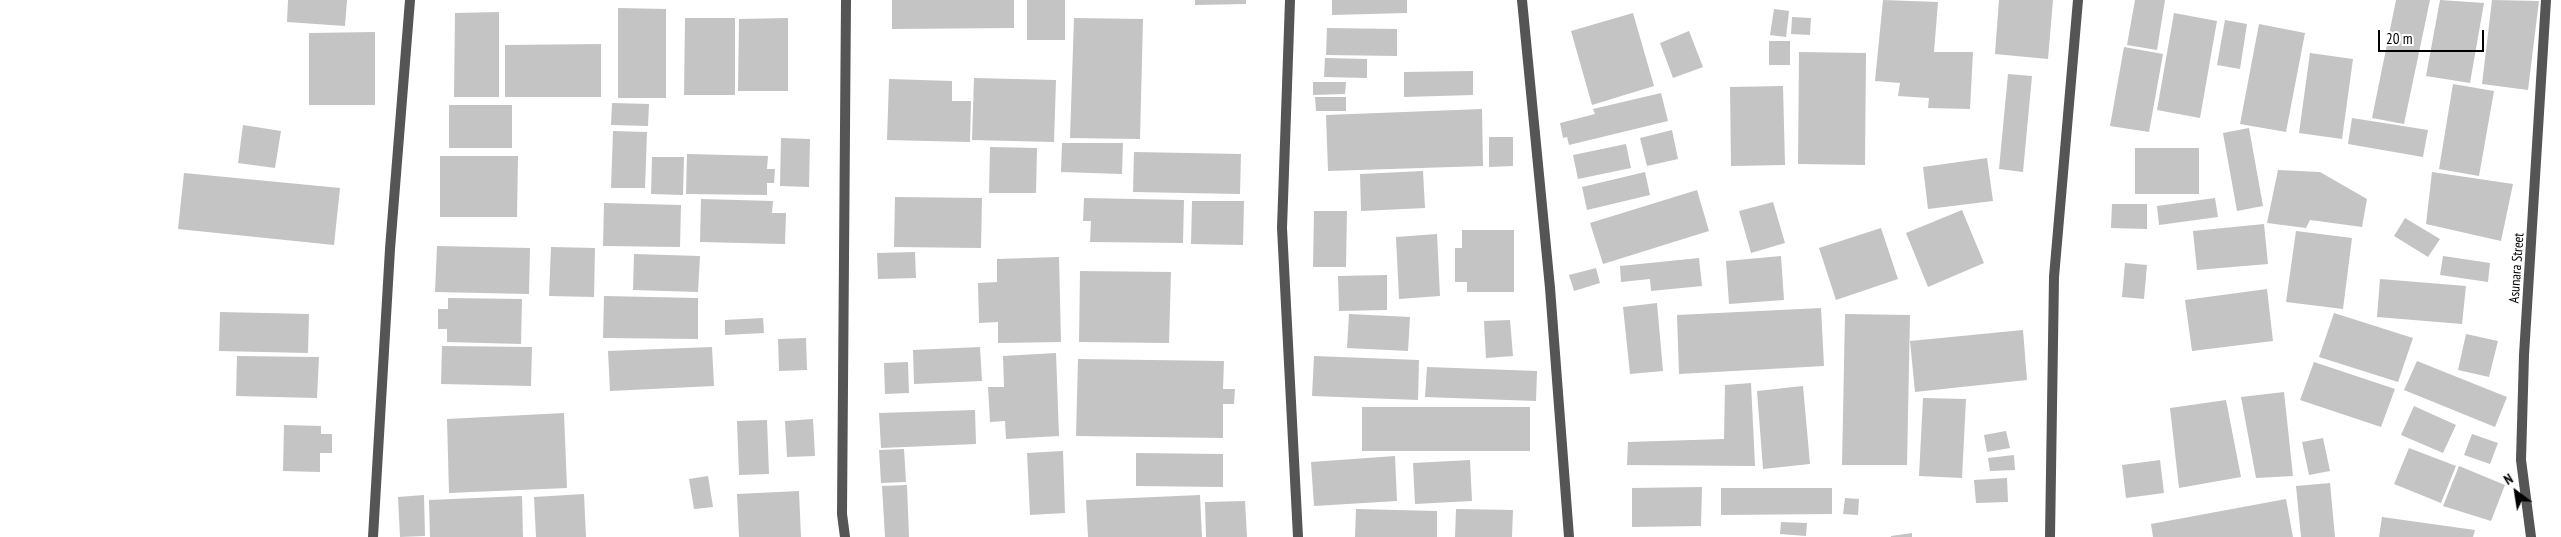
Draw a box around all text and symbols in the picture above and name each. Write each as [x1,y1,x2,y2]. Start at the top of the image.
scale bar [2381,20,2487,52]
text: 20 m [2386,29,2412,48]
street label: Asunara Street [2506,232,2528,304]
north arrow [2491,467,2541,517]
text: N [2500,469,2516,489]

